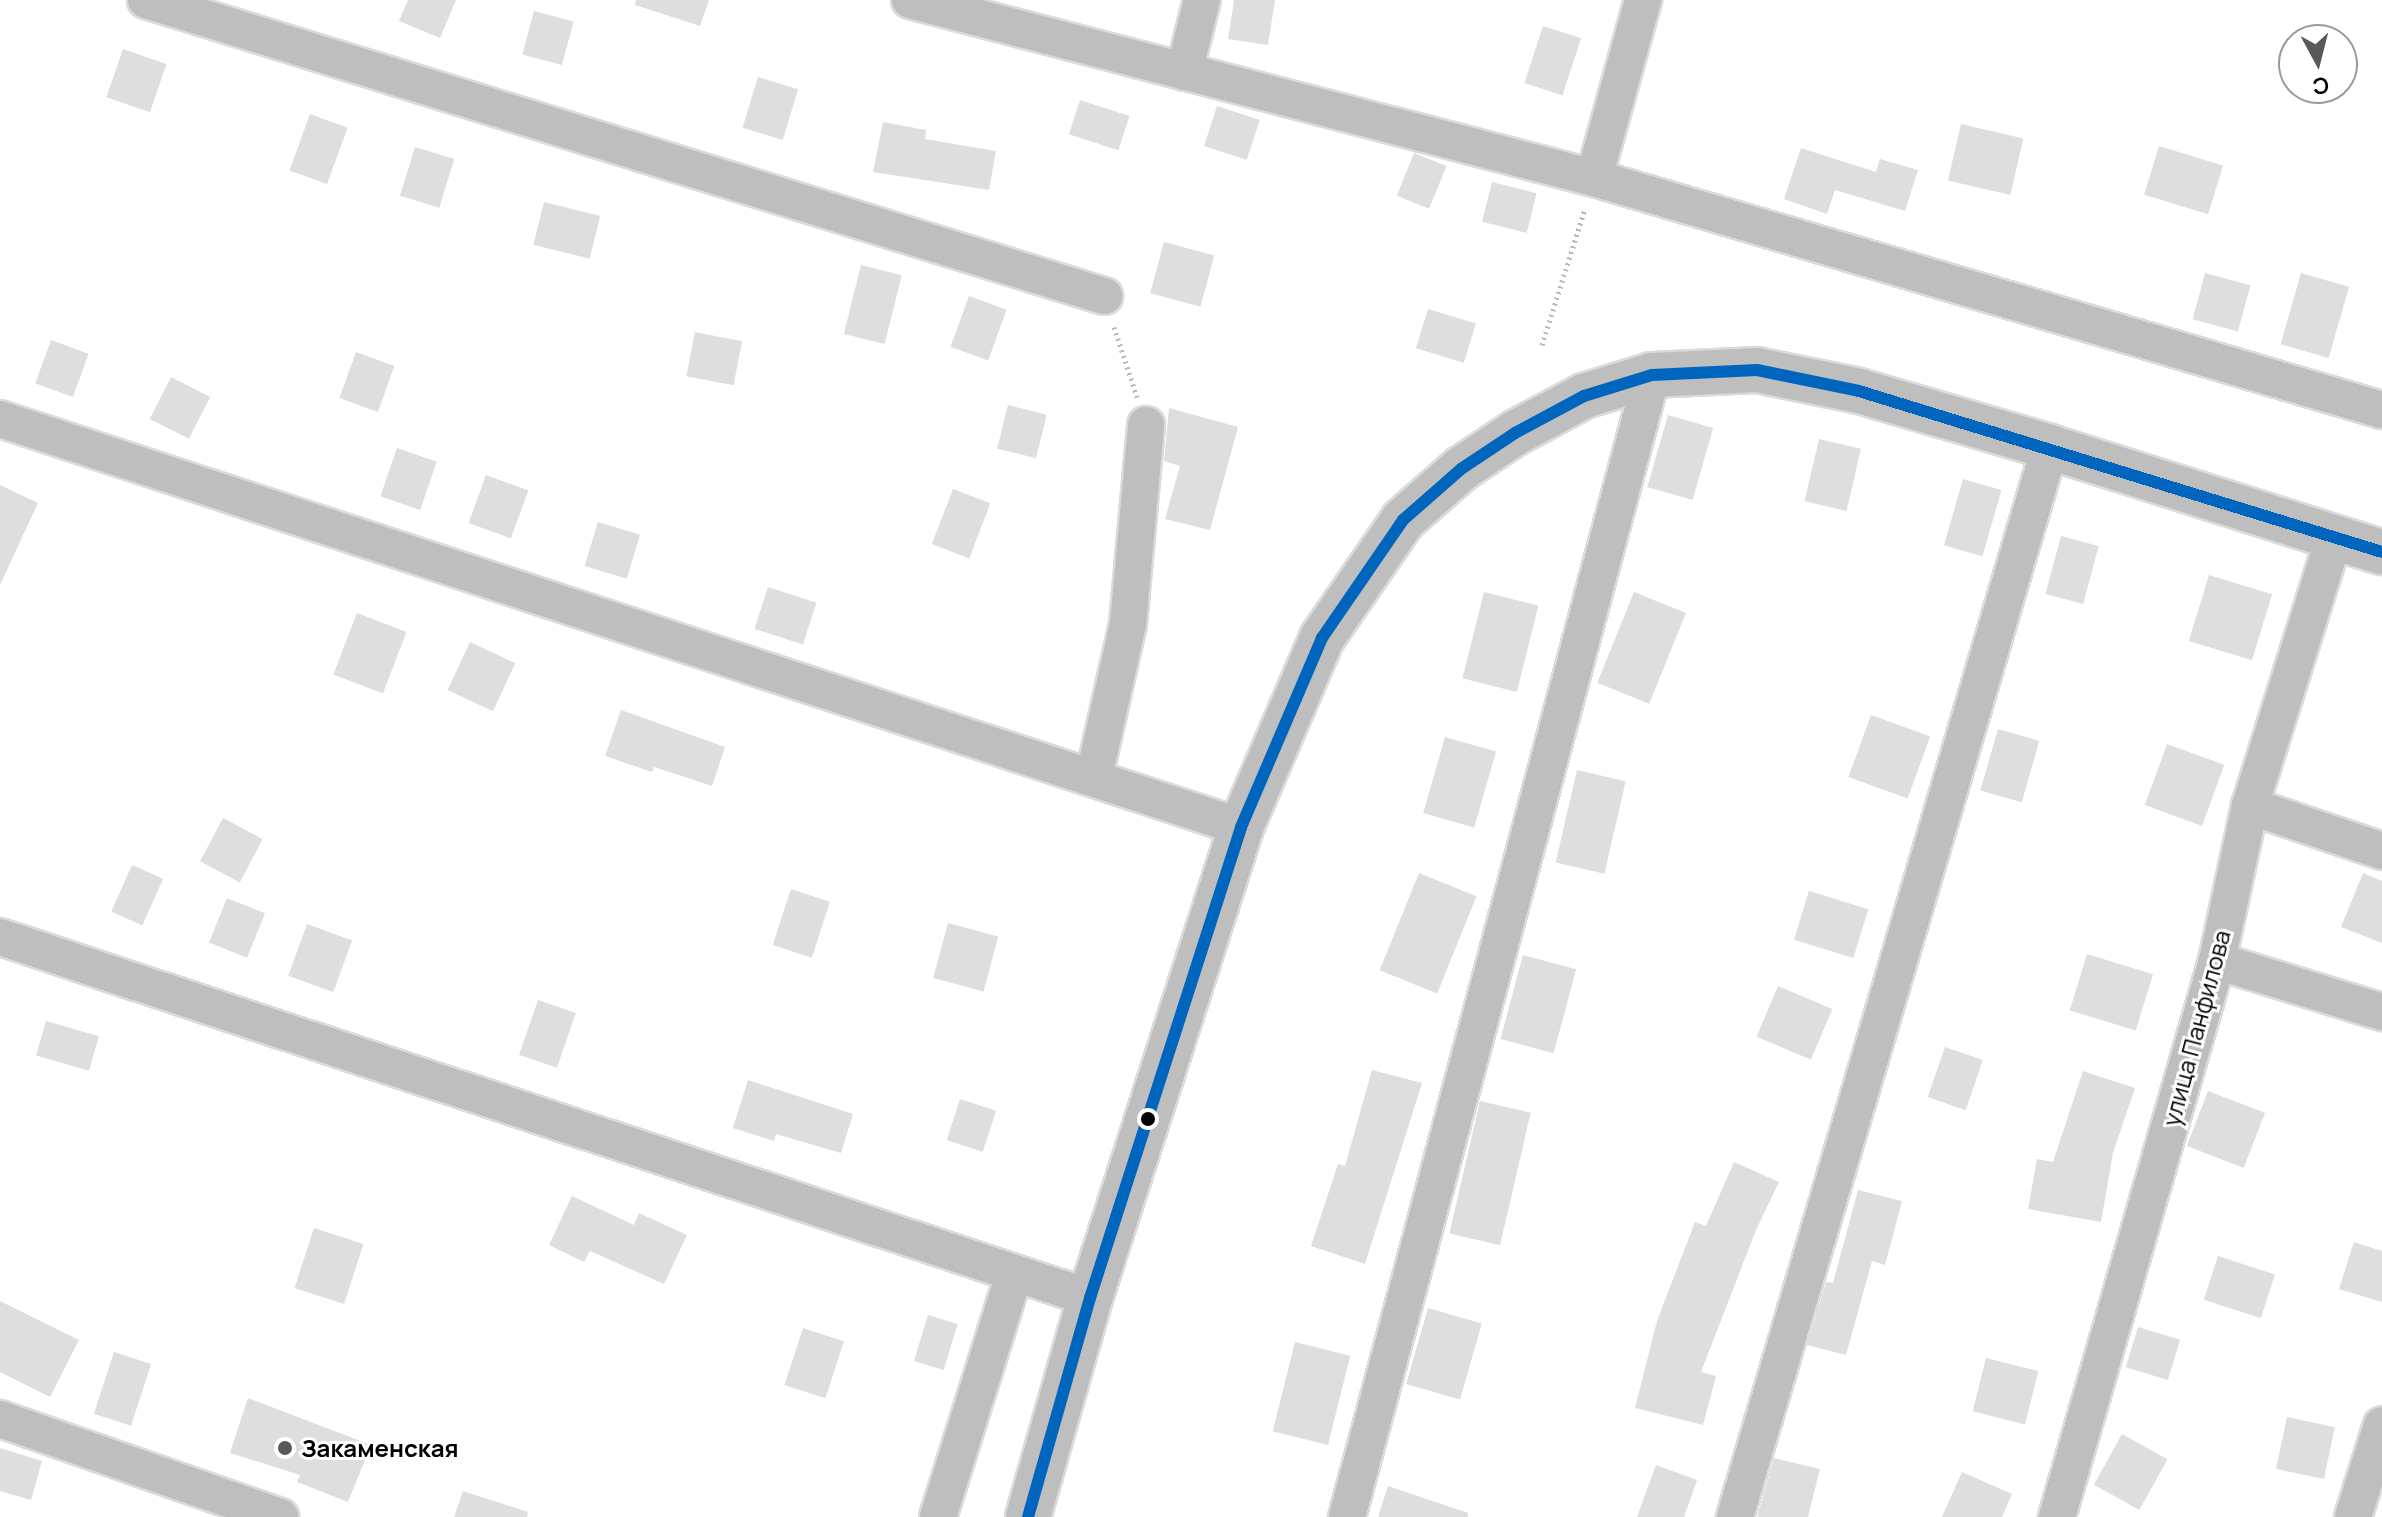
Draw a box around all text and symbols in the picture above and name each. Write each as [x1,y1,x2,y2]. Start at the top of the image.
north arrow [2278,24,2358,104]
text: С [2311,70,2331,102]
street label: улица Панфилова [2156,927,2236,1129]
unlabelled marker [1140,1111,1156,1127]
place label: Закаменская [301,1434,458,1462]
marker: Закаменская [276,1439,294,1457]

